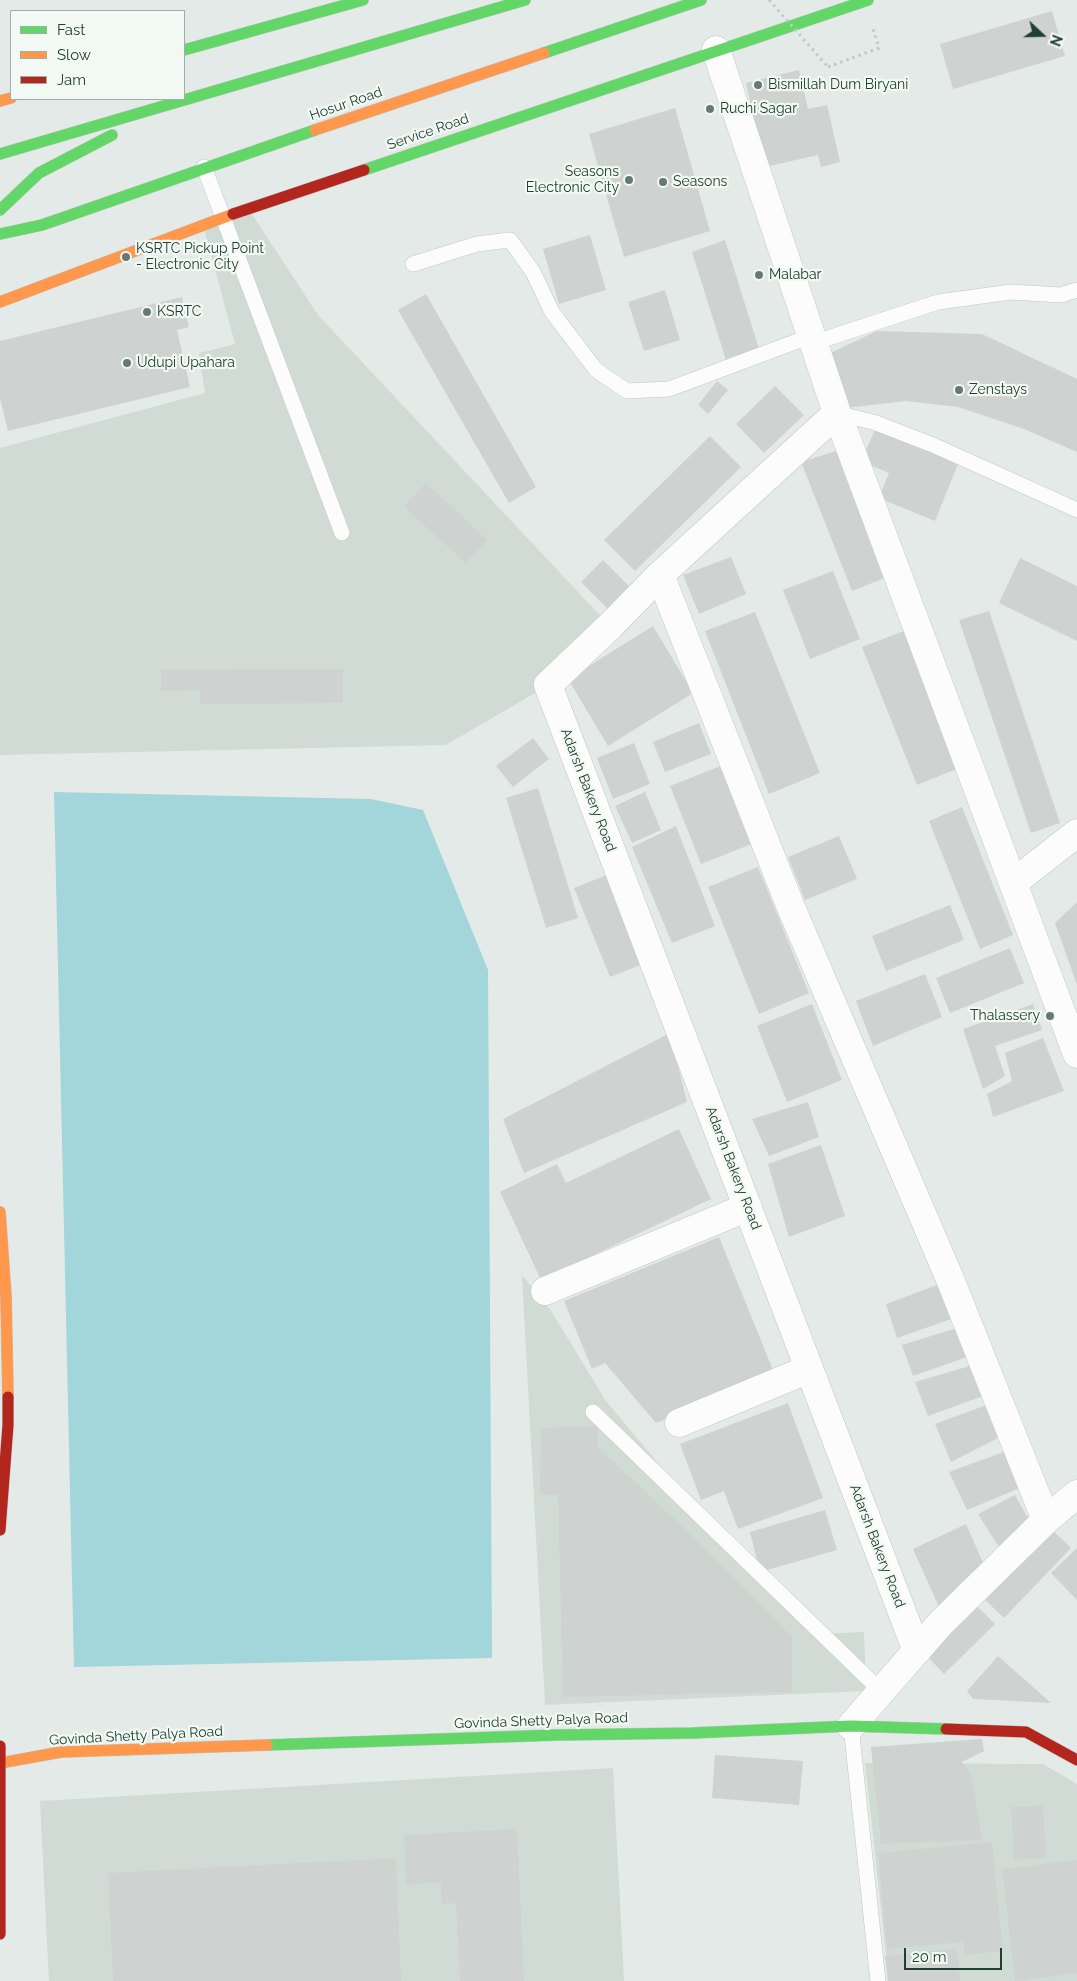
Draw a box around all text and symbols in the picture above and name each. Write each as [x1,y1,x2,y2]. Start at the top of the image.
legend [10,10,185,100]
north arrow [1017,10,1067,60]
text: Fast [57,21,85,39]
text: N [1047,33,1065,48]
text: Slow [57,46,91,64]
text: Jam [57,71,86,89]
place label: Bismillah Dum Biryani [768,77,908,93]
marker: Bismillah Dum Biryani [752,79,764,91]
street label: Hosur Road [307,84,385,124]
place label: Ruchi Sagar [720,101,797,117]
marker: Ruchi Sagar [704,103,716,115]
street label: Service Road [385,110,471,154]
place label: Seasons Electronic City [526,164,619,196]
marker: Seasons Electronic City [623,174,635,186]
place label: Seasons [673,174,727,190]
marker: Seasons [657,176,669,188]
place label: KSRTC Pickup Point - Electronic City [136,241,264,274]
marker: KSRTC Pickup Point - Electronic City [120,251,132,263]
place label: Malabar [769,267,821,283]
marker: Malabar [753,269,765,281]
place label: KSRTC [157,304,201,320]
marker: KSRTC [141,306,153,318]
place label: Udupi Upahara [137,355,235,371]
marker: Udupi Upahara [121,357,133,369]
place label: Zenstays [969,382,1027,398]
marker: Zenstays [953,384,965,396]
street label: Adarsh Bakery Road [557,726,619,854]
place label: Thalassery [970,1008,1040,1024]
marker: Thalassery [1044,1010,1056,1022]
street label: Adarsh Bakery Road [702,1104,764,1232]
street label: Adarsh Bakery Road [846,1482,908,1610]
street label: Govinda Shetty Palya Road [454,1710,628,1732]
street label: Govinda Shetty Palya Road [49,1723,223,1749]
scale bar [907,1938,1004,1970]
text: 20 m [912,1948,947,1966]

